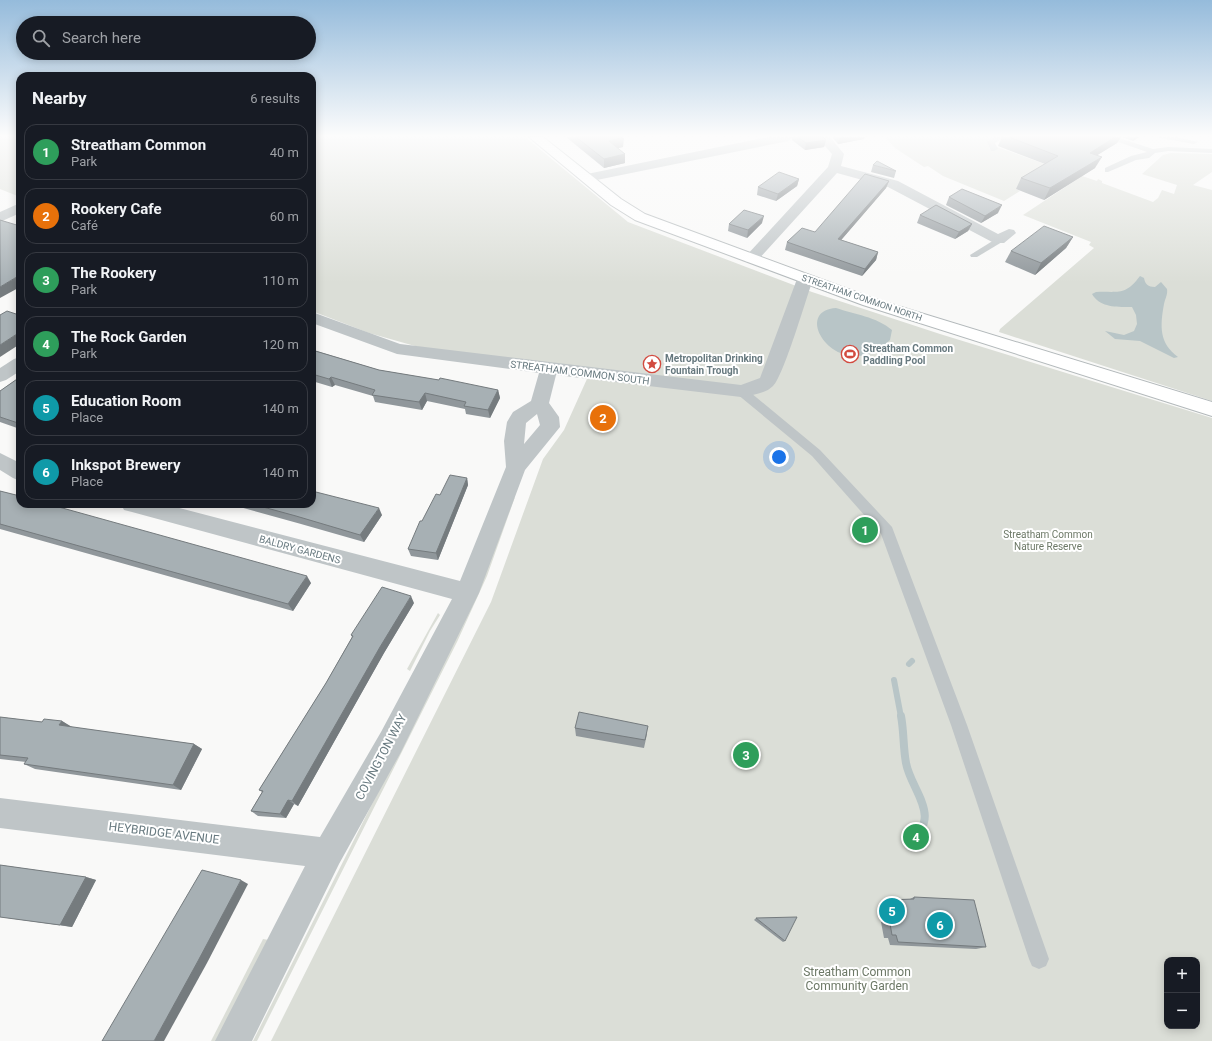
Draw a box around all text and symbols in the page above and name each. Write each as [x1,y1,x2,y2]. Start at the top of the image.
search box [16,16,316,60]
icon: search [30,27,52,49]
text: Search here [62,29,141,47]
text: Nearby [32,88,87,108]
text: 6 results [250,91,300,106]
text: Streatham Common [71,136,206,154]
text: 1 [42,145,50,160]
text: 40 m [270,145,299,160]
text: Park [71,154,97,169]
text: Rookery Cafe [71,200,162,218]
text: 2 [42,209,50,224]
text: 60 m [270,209,299,224]
text: Café [71,218,98,233]
text: The Rookery [71,264,156,282]
text: 3 [42,273,50,288]
text: 110 m [262,273,299,288]
street label: STREATHAM COMMON NORTH [800,273,924,323]
text: Park [71,282,97,297]
text: The Rock Garden [71,328,187,346]
text: 4 [42,337,50,352]
text: 120 m [262,337,299,352]
place label: Streatham Common Paddling Pool [863,343,954,366]
sports icon: Streatham Common Paddling Pool [840,344,860,364]
text: Park [71,346,97,361]
place label: Metropolitan Drinking Fountain Trough [665,353,763,376]
place icon: Metropolitan Drinking Fountain Trough [642,354,662,374]
street label: STREATHAM COMMON SOUTH [510,358,650,387]
text: Education Room [71,392,181,410]
text: 5 [42,401,50,416]
text: 140 m [262,401,299,416]
pin: 2 [590,403,616,433]
text: Place [71,410,103,425]
your location [769,447,789,467]
text: Inkspot Brewery [71,456,181,474]
text: 6 [42,465,50,480]
text: 140 m [262,465,299,480]
text: Place [71,474,103,489]
pin: 1 [852,515,878,545]
park label: Streatham Common Nature Reserve [1003,529,1093,552]
street label: BALDRY GARDENS [258,533,342,566]
street label: COVINGTON WAY [352,711,410,802]
pin: 3 [733,740,759,770]
street label: HEYBRIDGE AVENUE [108,819,220,847]
pin: 4 [903,822,929,852]
pin: 5 [879,896,905,926]
pin: 6 [927,910,953,940]
map controls [1164,957,1200,1029]
button: + [1164,957,1200,993]
park label: Streatham Common Community Garden [803,965,911,993]
button: − [1164,993,1200,1029]

